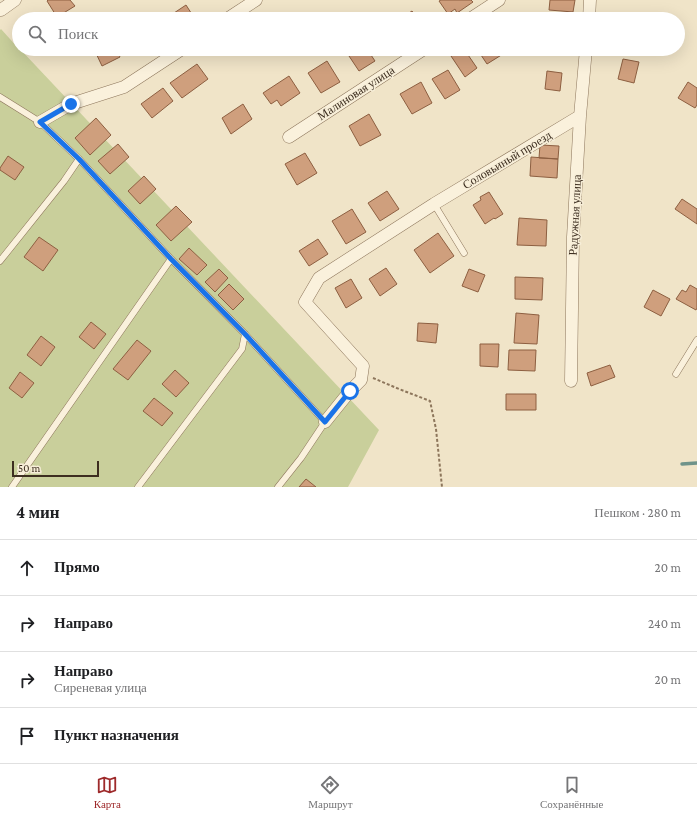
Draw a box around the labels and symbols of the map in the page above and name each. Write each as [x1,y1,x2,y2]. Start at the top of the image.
street label: Малиновая улица [315,62,398,123]
route end [62,95,80,113]
street label: Соловьиный проезд [460,128,554,192]
street label: Радужная улица [566,173,584,256]
route start [341,382,359,400]
scale bar [12,459,99,478]

